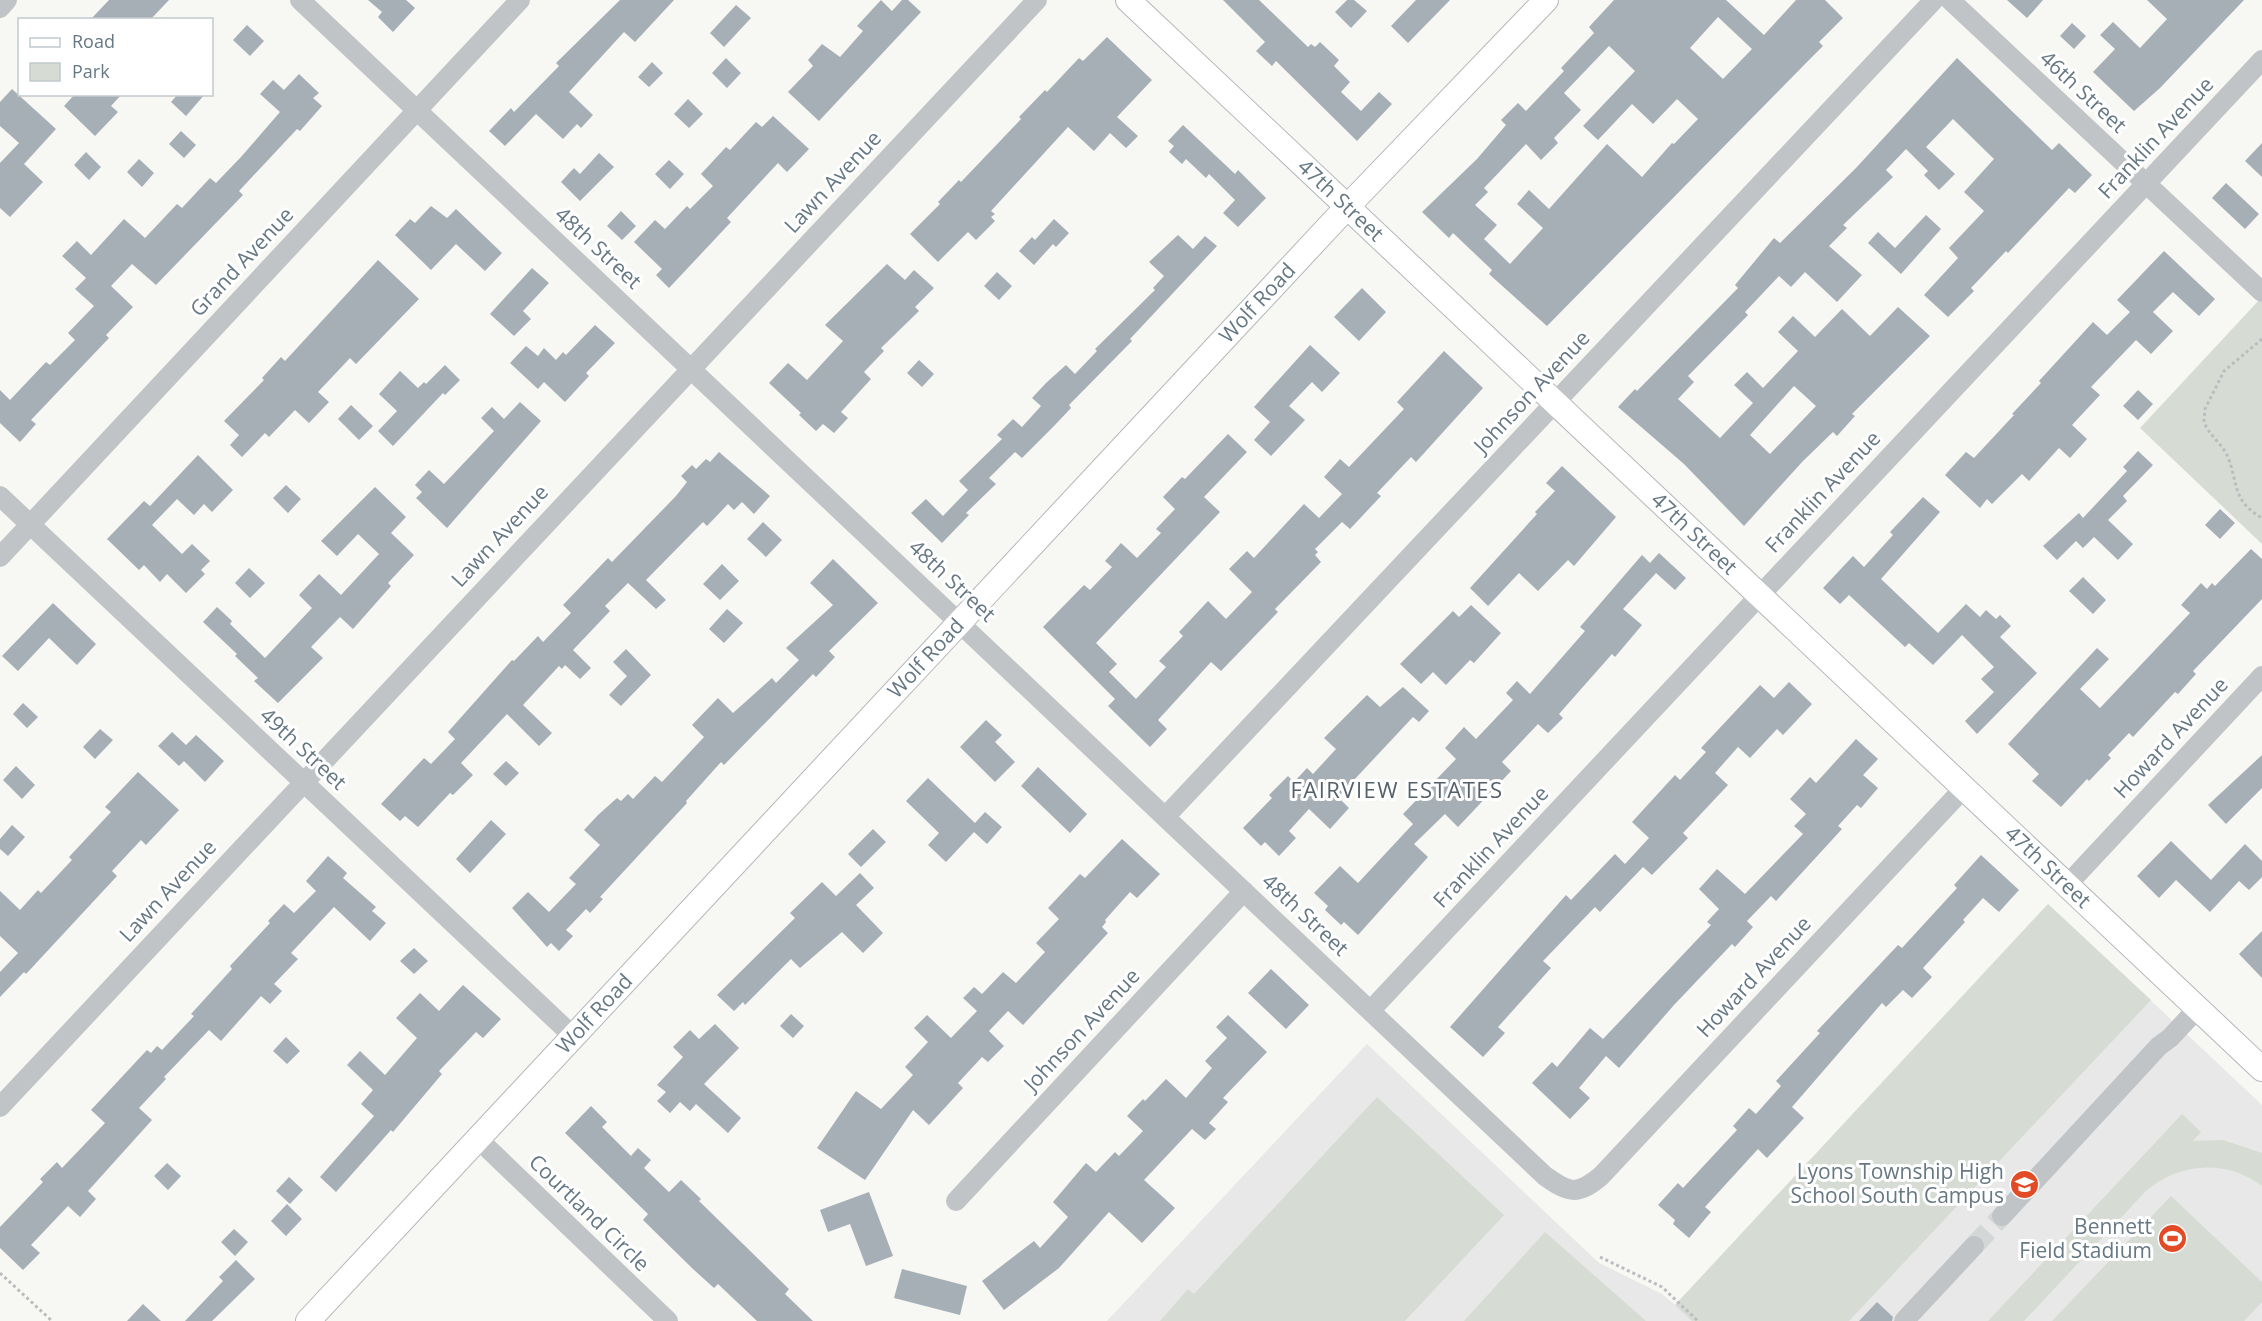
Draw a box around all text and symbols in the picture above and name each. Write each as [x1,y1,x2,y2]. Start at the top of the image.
legend [18,18,213,96]
text: Road [72,29,115,53]
street label: 46th Street [2034,44,2133,139]
text: Park [72,59,110,83]
street label: Franklin Avenue [2091,70,2219,204]
street label: Lawn Avenue [778,124,887,239]
street label: 47th Street [1292,152,1390,247]
street label: 48th Street [549,200,648,295]
street label: Grand Avenue [183,201,299,322]
street label: Wolf Road [1212,256,1301,349]
street label: Johnson Avenue [1466,324,1595,460]
street label: Franklin Avenue [1758,424,1886,558]
street label: Lawn Avenue [445,478,554,593]
street label: 47th Street [1646,486,1744,580]
street label: 48th Street [903,533,1002,628]
street label: Wolf Road [881,612,970,704]
street label: Howard Avenue [2107,671,2234,804]
street label: 49th Street [254,701,353,796]
district label: FAIRVIEW ESTATES [1290,774,1504,804]
street label: Franklin Avenue [1426,779,1554,913]
street label: 47th Street [1999,819,2098,914]
street label: Lawn Avenue [113,833,222,948]
street label: 48th Street [1256,867,1355,962]
street label: Howard Avenue [1690,910,1817,1043]
street label: Johnson Avenue [1016,962,1145,1098]
street label: Wolf Road [549,967,638,1059]
street label: Courtland Circle [523,1148,656,1277]
place label: Lyons Township High School South Campus [1791,1157,2004,1209]
school or university icon: Lyons Township High School South Campus [2009,1168,2041,1200]
place label: Bennett Field Stadium [2019,1212,2152,1264]
sports icon: Bennett Field Stadium [2157,1223,2189,1255]

